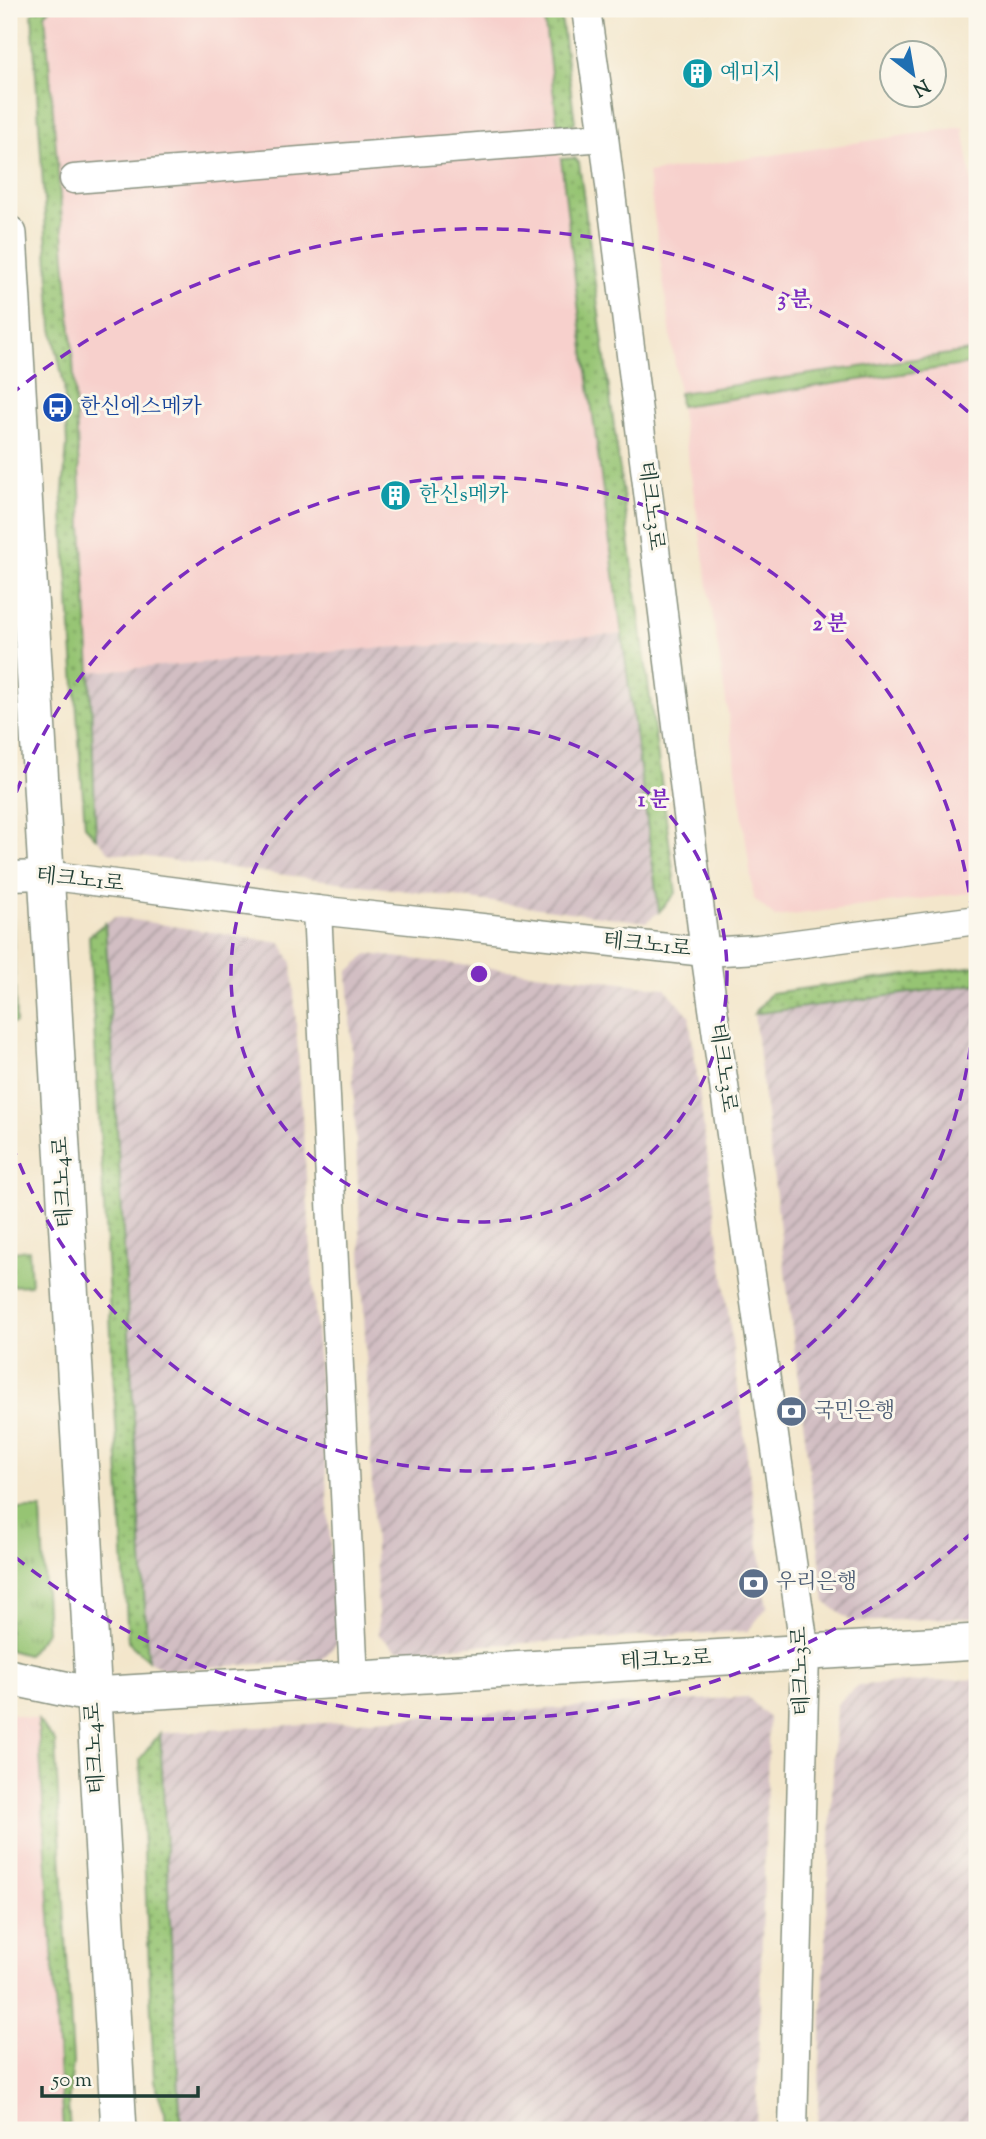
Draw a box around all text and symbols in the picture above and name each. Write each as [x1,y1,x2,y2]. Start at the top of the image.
north arrow [878,38,948,108]
building icon: 예미지 [680,57,714,91]
place label: 예미지 [720,59,781,89]
text: N [907,71,934,102]
text: 3 분 [777,286,811,316]
bus stop icon: 한신에스메카 [40,391,74,425]
place label: 한신에스메카 [80,393,202,423]
street label: 테크노3로 [630,460,670,552]
building icon: 한신s메카 [379,479,413,513]
place label: 한신s메카 [419,481,509,511]
text: 2 분 [813,610,847,640]
text: 1 분 [638,786,670,816]
street label: 테크노1로 [35,861,125,901]
street label: 테크노1로 [602,926,692,966]
centre of rings [467,962,491,986]
street label: 테크노3로 [701,1022,743,1114]
street label: 테크노4로 [47,1135,81,1229]
bank icon: 국민은행 [774,1395,808,1429]
place label: 국민은행 [814,1397,895,1427]
bank icon: 우리은행 [736,1566,770,1600]
place label: 우리은행 [776,1568,857,1598]
street label: 테크노3로 [785,1626,819,1716]
street label: 테크노2로 [620,1644,712,1678]
street label: 테크노4로 [79,1701,113,1795]
scale bar [42,2055,198,2099]
text: 50 m [51,2066,92,2096]

